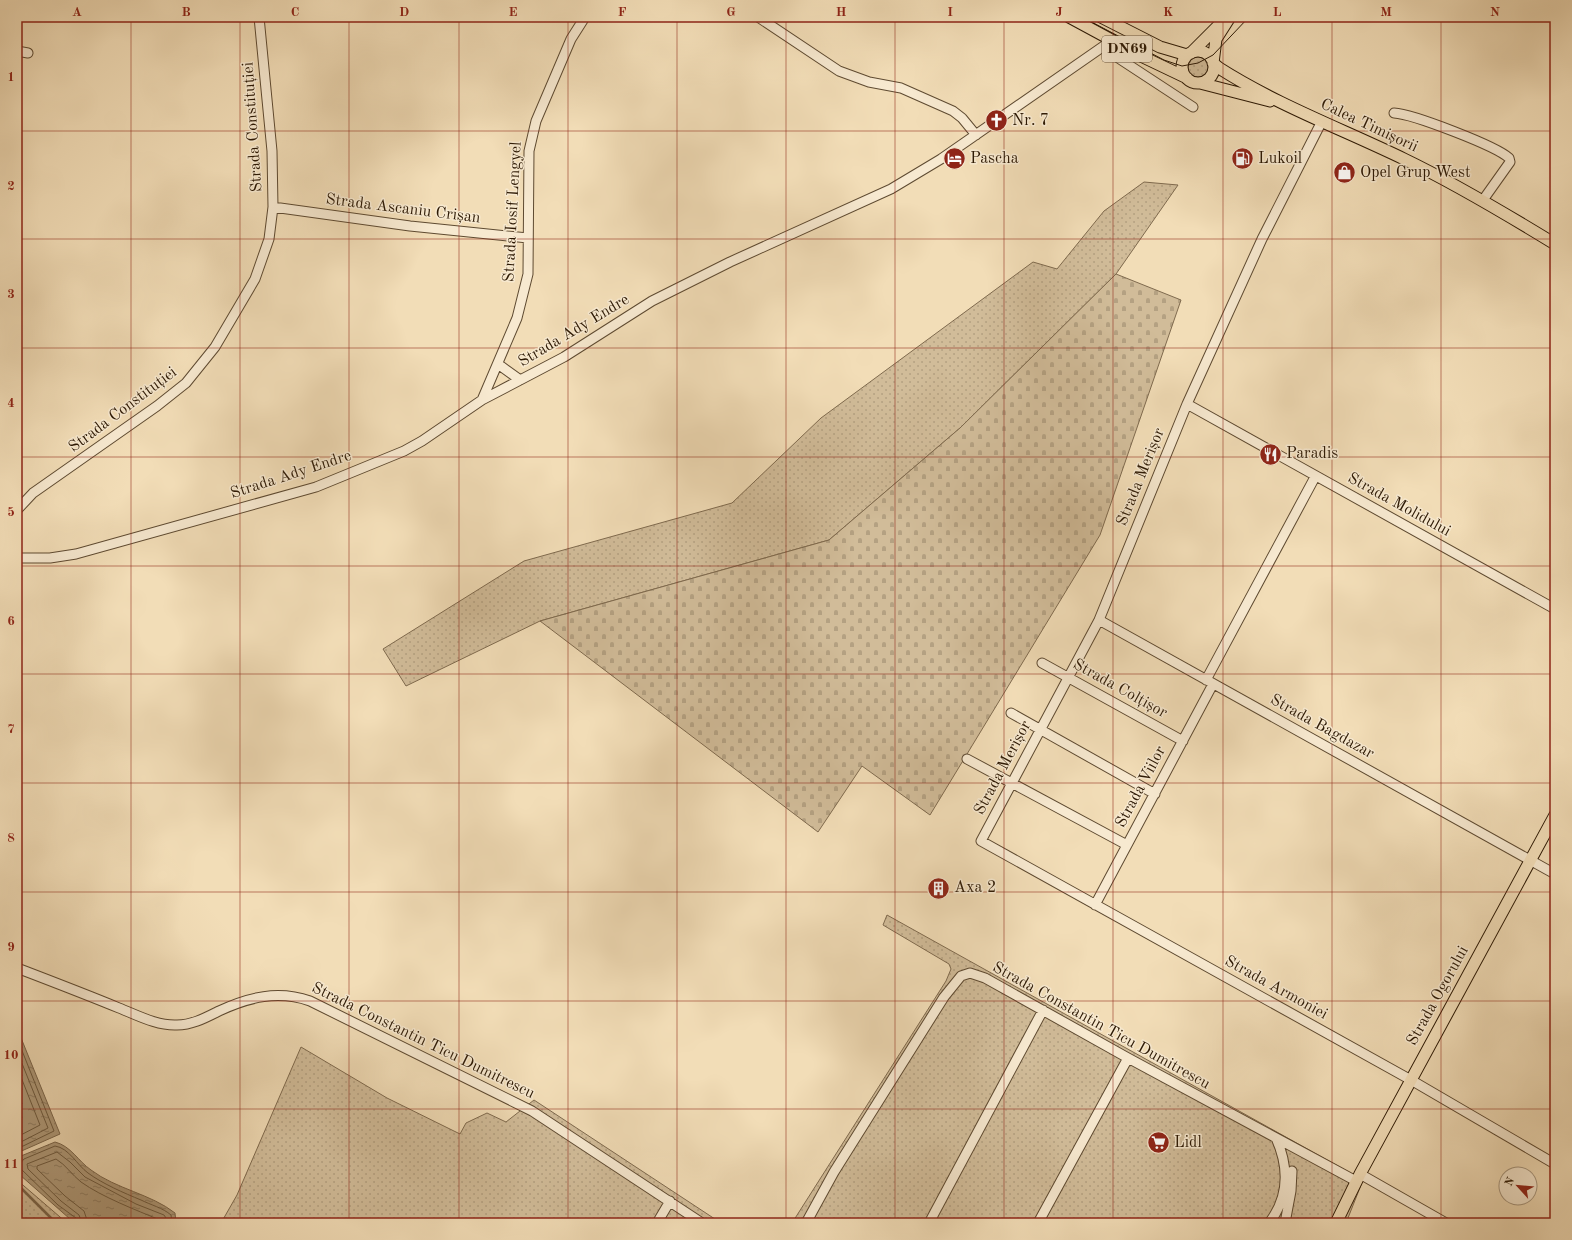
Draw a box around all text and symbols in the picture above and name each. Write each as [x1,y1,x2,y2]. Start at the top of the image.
text: A [72,6,82,19]
text: B [181,6,191,19]
text: C [291,6,299,19]
text: D [399,6,409,19]
text: E [509,6,518,19]
text: F [618,6,627,19]
text: G [726,6,736,19]
text: H [836,6,847,19]
text: I [947,6,953,19]
text: J [1055,6,1063,19]
text: K [1163,6,1173,19]
text: L [1273,6,1282,19]
text: M [1380,6,1392,19]
text: N [1490,6,1500,19]
road number: DN69 [1102,36,1152,62]
street label: Strada Constituției [240,61,267,193]
text: 1 [7,71,15,84]
street label: Calea Timișorii [1317,96,1420,156]
church icon: Nr. 7 [984,108,1010,134]
place label: Nr. 7 [1012,113,1049,129]
street label: Strada Iosif Lengyel [501,141,525,283]
hotel icon: Pascha [941,146,967,172]
fuel station icon: Lukoil [1230,146,1256,172]
place label: Pascha [970,151,1019,167]
place label: Lukoil [1258,151,1302,167]
shop icon: Opel Grup West [1332,160,1358,186]
place label: Opel Grup West [1360,165,1471,181]
text: 2 [7,180,15,193]
street label: Strada Ascaniu Crișan [325,192,482,227]
text: 3 [7,288,15,301]
street label: Strada Ady Endre [516,292,632,370]
street label: Strada Constituției [66,364,181,456]
text: 4 [7,397,15,410]
street label: Strada Merișor [1114,425,1169,528]
restaurant icon: Paradis [1258,441,1284,467]
place label: Paradis [1286,446,1338,462]
street label: Strada Ady Endre [229,448,353,502]
street label: Strada Molidului [1345,470,1453,540]
text: 5 [7,506,15,519]
text: 6 [7,615,15,628]
street label: Strada Colțișor [1070,657,1170,723]
street label: Strada Bagdazar [1267,692,1377,762]
street label: Strada Merișor [972,718,1036,818]
text: 7 [7,723,15,736]
street label: Strada Viilor [1113,743,1169,830]
text: 8 [7,832,15,845]
building icon: Axa 2 [925,875,951,901]
place label: Axa 2 [954,880,996,896]
text: 9 [7,941,15,954]
street label: Strada Ogorului [1404,944,1472,1048]
street label: Strada Armoniei [1222,953,1330,1023]
street label: Strada Constantin Ticu Dumitrescu [990,959,1213,1093]
street label: Strada Constantin Ticu Dumitrescu [309,980,537,1102]
text: 10 [3,1049,19,1062]
supermarket icon: Lidl [1145,1130,1171,1156]
place label: Lidl [1174,1135,1202,1151]
text: 11 [3,1158,19,1171]
north arrow [1498,1166,1538,1206]
text: N [1504,1175,1518,1188]

